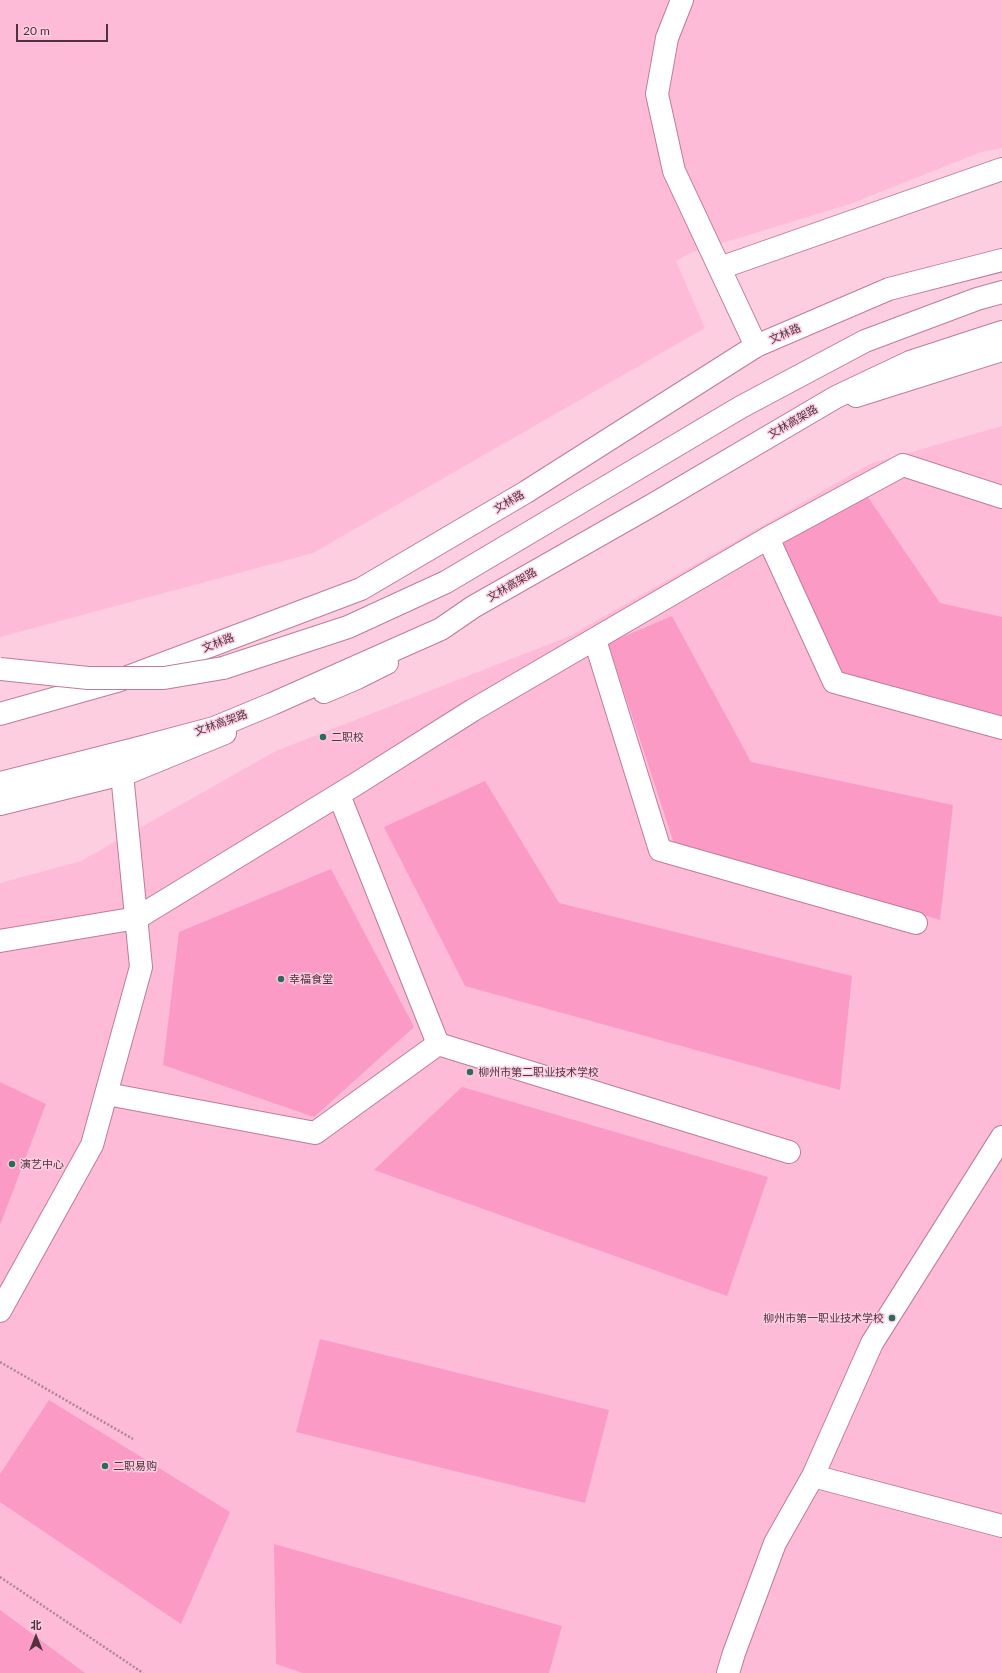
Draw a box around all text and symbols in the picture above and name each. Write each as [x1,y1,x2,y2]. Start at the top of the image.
scale bar [18,16,110,42]
text: 20 m [23,23,50,38]
street label: 文林路 [767,321,803,347]
street label: 文林高架路 [766,403,820,441]
street label: 文林路 [491,488,527,516]
street label: 文林高架路 [485,566,539,604]
street label: 文林路 [200,631,236,655]
street label: 文林高架路 [193,707,249,739]
place label: 二职校 [331,730,364,744]
marker: 二职校 [318,732,328,742]
place label: 幸福食堂 [289,972,333,986]
marker: 幸福食堂 [276,974,286,984]
place label: 柳州市第二职业技术学校 [478,1065,599,1079]
marker: 柳州市第二职业技术学校 [465,1067,475,1077]
place label: 演艺中心 [20,1157,64,1171]
marker: 演艺中心 [7,1159,17,1169]
place label: 柳州市第一职业技术学校 [763,1311,884,1325]
marker: 柳州市第一职业技术学校 [887,1313,897,1323]
place label: 二职易购 [113,1459,157,1473]
marker: 二职易购 [100,1461,110,1471]
north arrow [16,1617,56,1657]
text: 北 [31,1618,42,1631]

